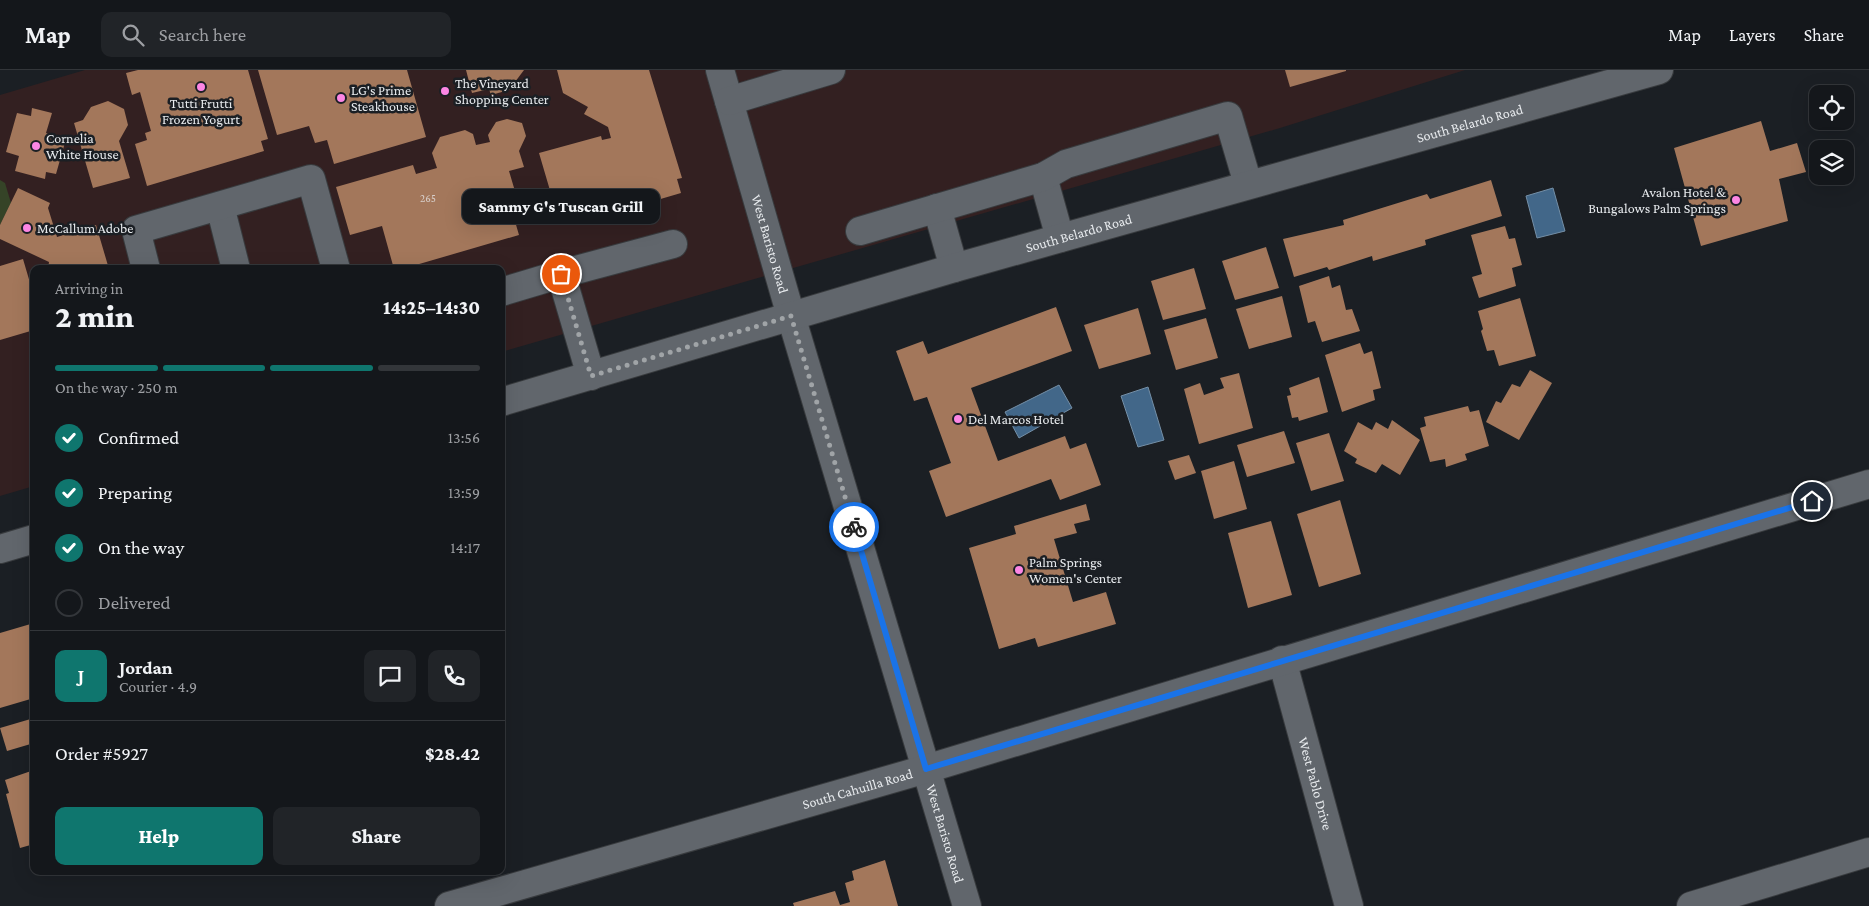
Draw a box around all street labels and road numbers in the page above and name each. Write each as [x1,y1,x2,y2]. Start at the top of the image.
street label: South Belardo Road [1415,100,1525,146]
street label: West Baristo Road [748,193,792,296]
street label: South Belardo Road [1024,210,1134,256]
street label: West Pablo Drive [1295,735,1336,832]
street label: South Cahuilla Road [801,765,915,812]
street label: West Baristo Road [923,782,968,885]

